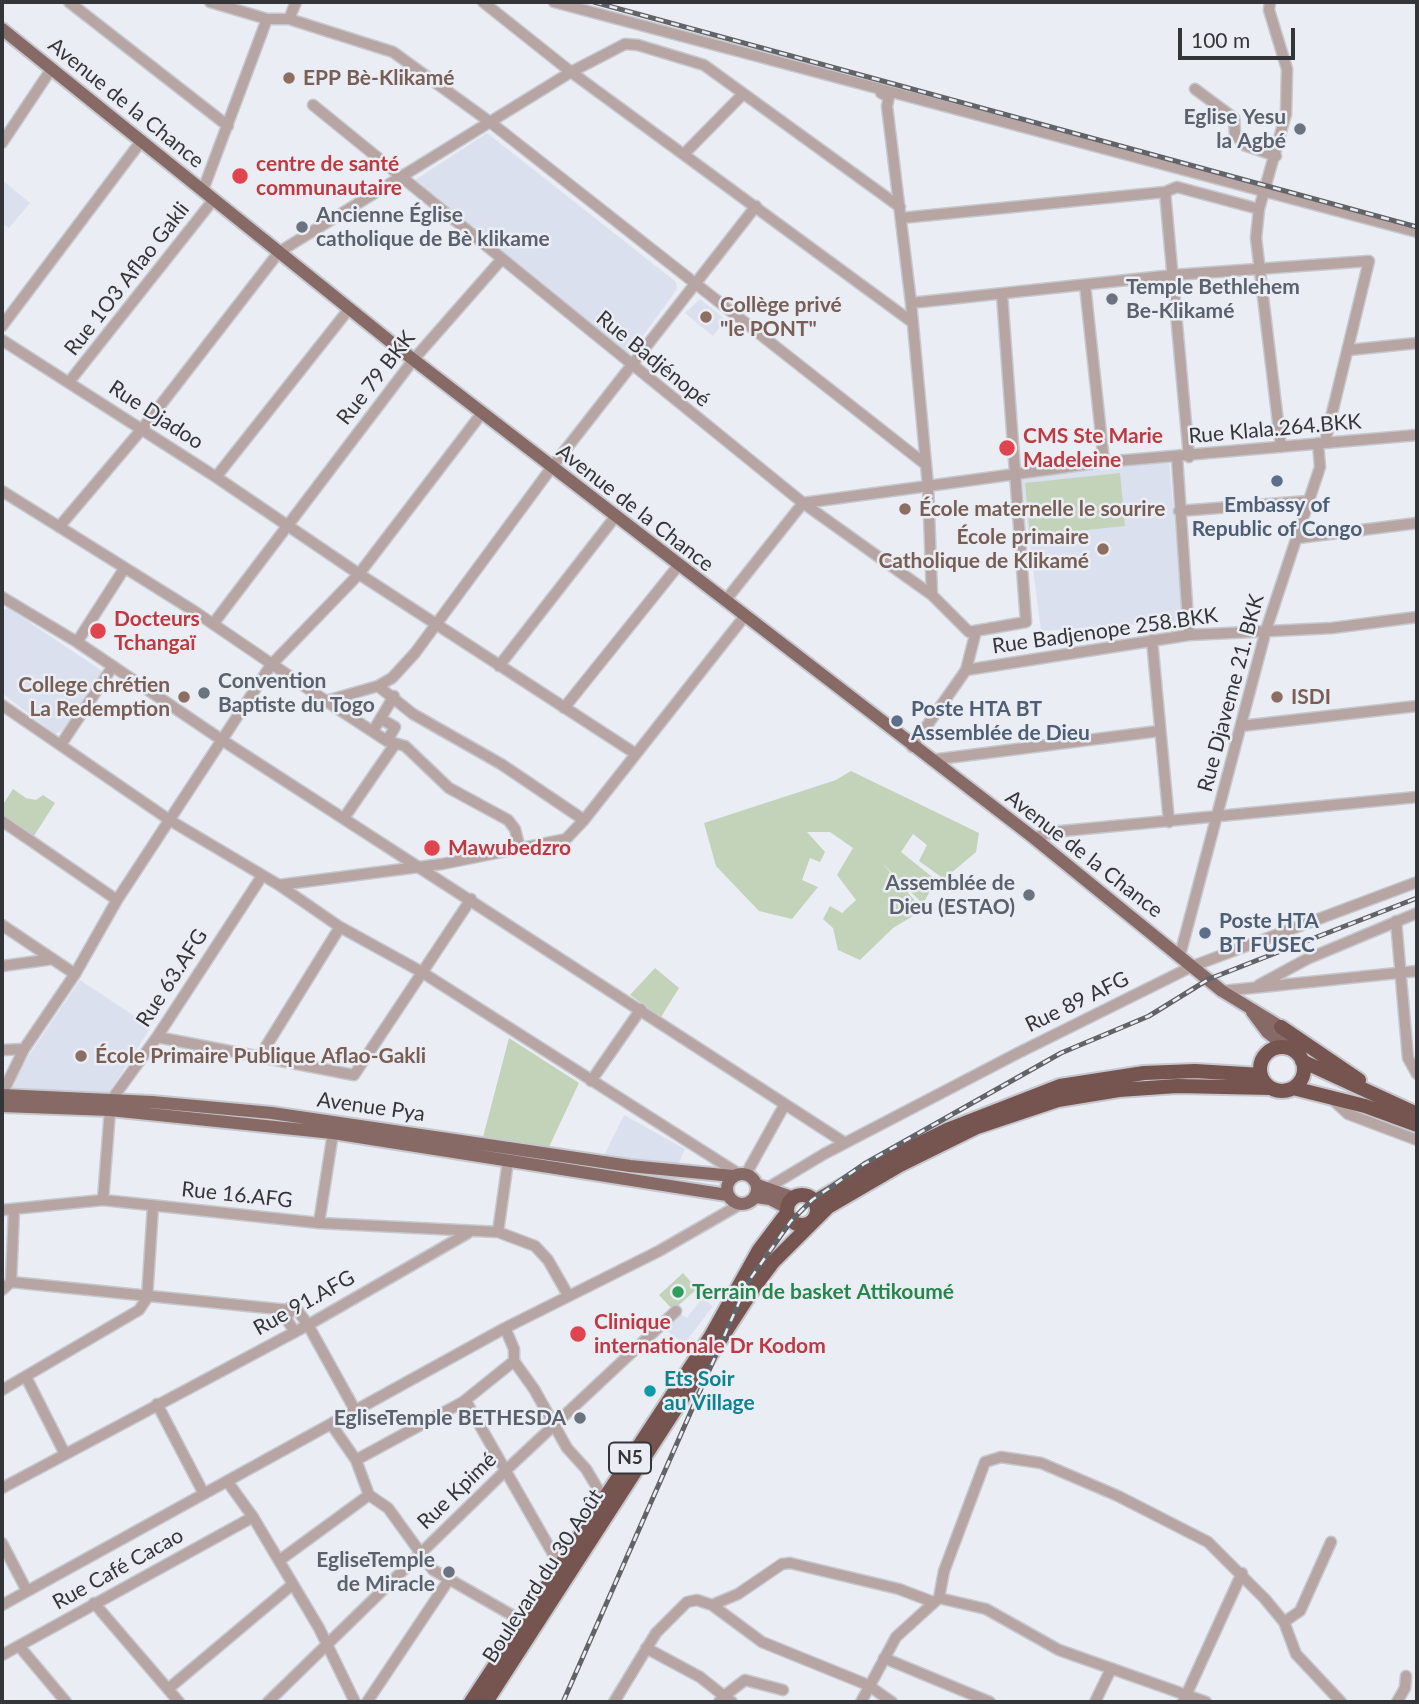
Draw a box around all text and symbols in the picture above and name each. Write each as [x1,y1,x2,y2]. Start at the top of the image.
scale bar [1181,14,1298,58]
text: 100 m [1191,27,1250,52]
street label: Avenue de la Chance [43,33,209,173]
place label: EPP Bè-Klikamé [303,65,455,91]
marker: EPP Bè-Klikamé [281,70,297,86]
place label: Eglise Yesu la Agbé [1184,104,1286,154]
marker: Eglise Yesu la Agbé [1292,121,1308,137]
place label: centre de santé communautaire [256,151,402,201]
marker: centre de santé communautaire [230,166,250,186]
street label: Rue 1O3 Aflao Gakli [59,197,195,361]
place label: Ancienne Église catholique de Bè klikame [316,202,550,252]
marker: Ancienne Église catholique de Bè klikame [294,219,310,235]
place label: Temple Bethlehem Be-Klikamé [1126,274,1300,324]
marker: Temple Bethlehem Be-Klikamé [1104,291,1120,307]
place label: Collège privé "le PONT" [720,292,842,342]
street label: Rue Badjénopé [591,305,715,413]
marker: Collège privé "le PONT" [698,309,714,325]
street label: Rue 79 BKK [332,326,420,430]
street label: Rue Djadoo [104,375,208,455]
street label: Rue Klala.264.BKK [1188,409,1362,449]
place label: CMS Ste Marie Madeleine [1023,423,1163,473]
marker: CMS Ste Marie Madeleine [997,438,1017,458]
street label: Avenue de la Chance [551,439,719,577]
marker: Embassy of Republic of Congo [1269,473,1285,489]
place label: Embassy of Republic of Congo [1192,492,1362,542]
place label: École maternelle le sourire [919,496,1165,522]
marker: École maternelle le sourire [897,501,913,517]
place label: École primaire Catholique de Klikamé [878,524,1089,574]
marker: École primaire Catholique de Klikamé [1095,541,1111,557]
street label: Rue Djaveme 21. BKK [1193,592,1269,794]
street label: Rue Badjenope 258.BKK [991,603,1219,659]
place label: Docteurs Tchangaï [114,606,200,656]
marker: Docteurs Tchangaï [88,621,108,641]
place label: Convention Baptiste du Togo [218,668,375,718]
place label: College chrétien La Redemption [18,672,170,722]
place label: ISDI [1291,684,1331,710]
marker: Convention Baptiste du Togo [196,685,212,701]
marker: College chrétien La Redemption [176,689,192,705]
marker: ISDI [1269,689,1285,705]
place label: Poste HTA BT Assemblée de Dieu [911,696,1090,746]
marker: Poste HTA BT Assemblée de Dieu [889,713,905,729]
street label: Avenue de la Chance [1000,785,1168,923]
place label: Mawubedzro [448,835,571,861]
marker: Mawubedzro [422,838,442,858]
place label: Assemblée de Dieu (ESTAO) [885,870,1015,920]
marker: Assemblée de Dieu (ESTAO) [1021,887,1037,903]
place label: Poste HTA BT FUSEC [1219,908,1319,958]
street label: Rue 63.AFG [131,924,213,1032]
marker: Poste HTA BT FUSEC [1197,925,1213,941]
street label: Rue 89 AFG [1021,966,1133,1038]
place label: École Primaire Publique Aflao-Gakli [95,1043,426,1069]
marker: École Primaire Publique Aflao-Gakli [73,1048,89,1064]
street label: Avenue Pya [315,1087,427,1127]
street label: Rue 16.AFG [180,1177,294,1213]
street label: Rue 91.AFG [249,1265,359,1341]
place label: Terrain de basket Attikoumé [692,1279,954,1305]
marker: Terrain de basket Attikoumé [670,1284,686,1300]
place label: Clinique internationale Dr Kodom [594,1309,826,1359]
marker: Clinique internationale Dr Kodom [568,1324,588,1344]
place label: Ets Soir au Village [664,1366,755,1416]
marker: Ets Soir au Village [642,1383,658,1399]
place label: EgliseTemple BETHESDA [334,1405,566,1431]
marker: EgliseTemple BETHESDA [572,1410,588,1426]
road number: N5 [609,1442,651,1474]
street label: Rue Kpimé [412,1447,502,1535]
street label: Boulevard du 30 Août [477,1484,609,1668]
street label: Rue Café Cacao [48,1523,188,1615]
place label: EgliseTemple de Miracle [316,1547,435,1597]
marker: EgliseTemple de Miracle [441,1564,457,1580]

